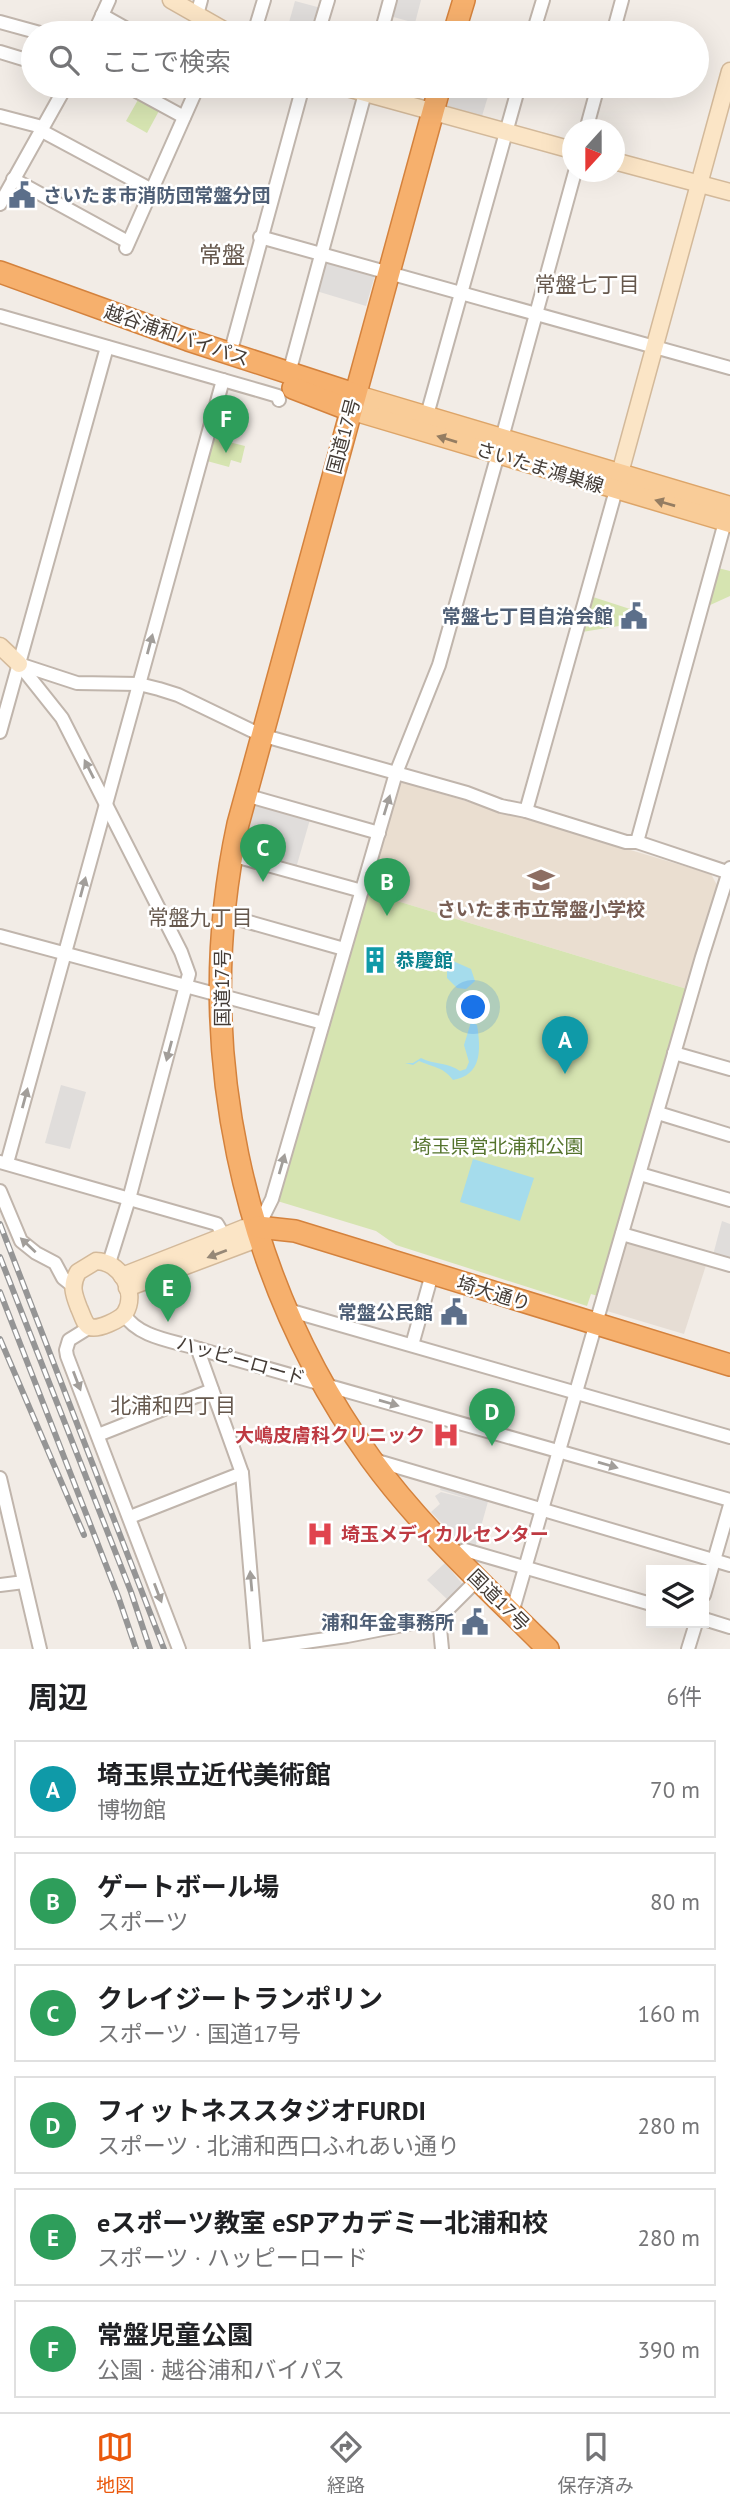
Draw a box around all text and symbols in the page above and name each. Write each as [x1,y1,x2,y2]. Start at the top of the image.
search box [21,21,709,98]
icon: search [45,41,83,79]
text: ここで検索 [101,45,231,78]
north arrow [562,119,625,182]
public building icon: さいたま市消防団常盤分団 [7,180,37,210]
place label: さいたま市消防団常盤分団 [43,183,270,207]
district label: 常盤 [199,240,245,269]
district label: 常盤七丁目 [535,271,640,298]
street label: 越谷浦和バイパス [101,299,253,371]
pin: F [203,395,249,453]
street label: 国道17号 [321,395,365,477]
one-way arrow [436,433,457,443]
street label: さいたま鴻巣線 [473,436,607,498]
one-way arrow [654,498,675,508]
public building icon: 常盤七丁目自治会館 [619,601,649,631]
place label: 常盤七丁目自治会館 [442,604,613,628]
one-way arrow [145,633,156,655]
one-way arrow [83,759,94,779]
one-way arrow [382,793,393,815]
pin: C [240,824,286,882]
pin: B [364,858,410,916]
school or university icon: さいたま市立常盤小学校 [526,865,556,895]
one-way arrow [78,876,89,898]
place label: さいたま市立常盤小学校 [437,897,645,921]
district label: 常盤九丁目 [148,904,253,931]
building icon: 恭慶館 [360,945,390,975]
place label: 恭慶館 [396,948,453,972]
street label: 国道17号 [210,949,234,1027]
your location [456,990,490,1024]
pin: A [542,1016,588,1074]
one-way arrow [163,1040,174,1062]
one-way arrow [20,1086,31,1108]
park label: 埼玉県営北浦和公園 [412,1134,584,1158]
one-way arrow [278,1153,288,1174]
one-way arrow [19,1237,37,1253]
one-way arrow [206,1249,227,1260]
pin: E [145,1264,191,1322]
street label: 埼大通り [454,1270,534,1316]
public building icon: 常盤公民館 [439,1297,469,1327]
place label: 常盤公民館 [338,1300,433,1324]
street label: ハッピーロード [174,1330,308,1390]
one-way arrow [71,1370,82,1391]
pin: D [469,1388,515,1446]
district label: 北浦和四丁目 [110,1392,236,1419]
one-way arrow [379,1398,400,1408]
hospital icon: 大嶋皮膚科クリニック [431,1420,461,1450]
place label: 大嶋皮膚科クリニック [235,1423,425,1447]
one-way arrow [598,1461,619,1471]
hospital icon: 埼玉メディカルセンター [305,1519,335,1549]
place label: 埼玉メディカルセンター [341,1522,549,1546]
street label: 国道17号 [463,1564,535,1636]
map controls [646,1565,709,1628]
button: layers [646,1565,709,1628]
one-way arrow [245,1570,256,1592]
one-way arrow [153,1583,164,1604]
public building icon: 浦和年金事務所 [460,1607,490,1637]
place label: 浦和年金事務所 [321,1610,454,1634]
text: 周辺 [28,1677,88,1716]
text: 6件 [666,1682,702,1711]
text: 埼玉県立近代美術館 [97,1758,331,1791]
text: A [46,1775,60,1804]
text: 70 m [650,1775,700,1804]
text: 博物館 [97,1795,166,1824]
text: ゲートボール場 [97,1870,279,1903]
text: B [46,1887,60,1916]
text: 80 m [650,1887,700,1916]
text: スポーツ [97,1907,189,1936]
text: クレイジートランポリン [97,1982,383,2015]
text: C [47,1999,59,2028]
text: 160 m [638,1999,700,2028]
text: スポーツ · 国道17号 [97,2019,301,2048]
text: フィットネススタジオFURDI [97,2094,426,2127]
text: D [46,2111,60,2140]
text: 280 m [638,2111,700,2140]
text: スポーツ · 北浦和西口ふれあい通り [97,2131,460,2160]
text: eスポーツ教室 eSPアカデミー北浦和校 [97,2206,548,2239]
text: E [47,2223,59,2252]
text: 280 m [638,2223,700,2252]
text: スポーツ · ハッピーロード [97,2243,368,2272]
text: 常盤児童公園 [97,2318,253,2351]
text: F [47,2335,59,2364]
text: 390 m [638,2335,700,2364]
text: 公園 · 越谷浦和バイパス [97,2355,345,2384]
tab: 地図 [96,2428,134,2497]
tab: 経路 [327,2428,365,2497]
tab: 保存済み [558,2428,634,2497]

